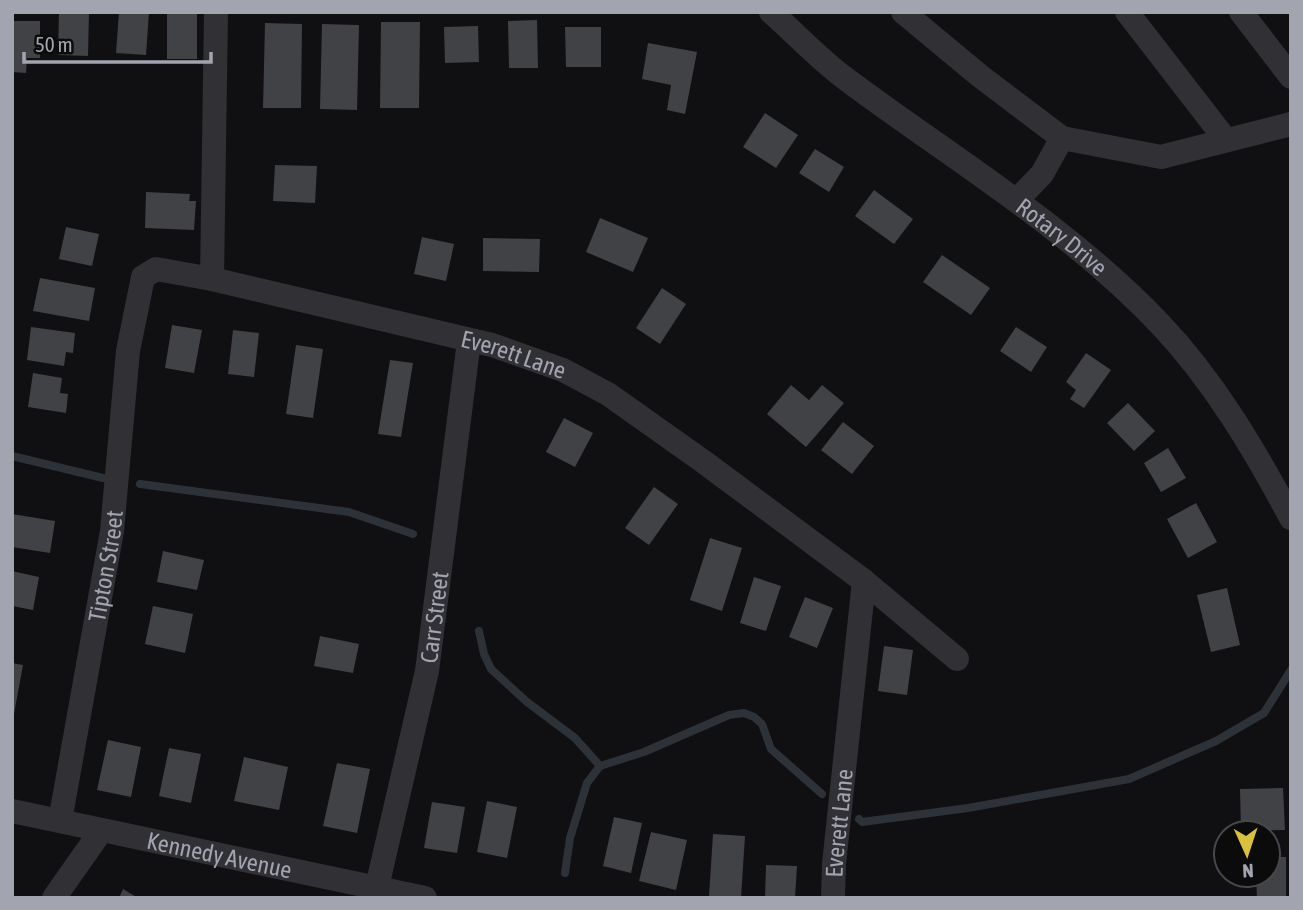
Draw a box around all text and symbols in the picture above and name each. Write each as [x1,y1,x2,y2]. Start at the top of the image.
scale bar [24,21,212,65]
text: 50 m [35,32,73,56]
street label: Rotary Drive [1011,192,1113,281]
street label: Everett Lane [459,325,570,384]
street label: Tipton Street [82,509,127,624]
street label: Carr Street [415,570,453,665]
street label: Everett Lane [820,768,857,878]
north arrow [1212,819,1282,889]
street label: Kennedy Avenue [145,826,294,883]
text: N [1242,860,1254,882]

